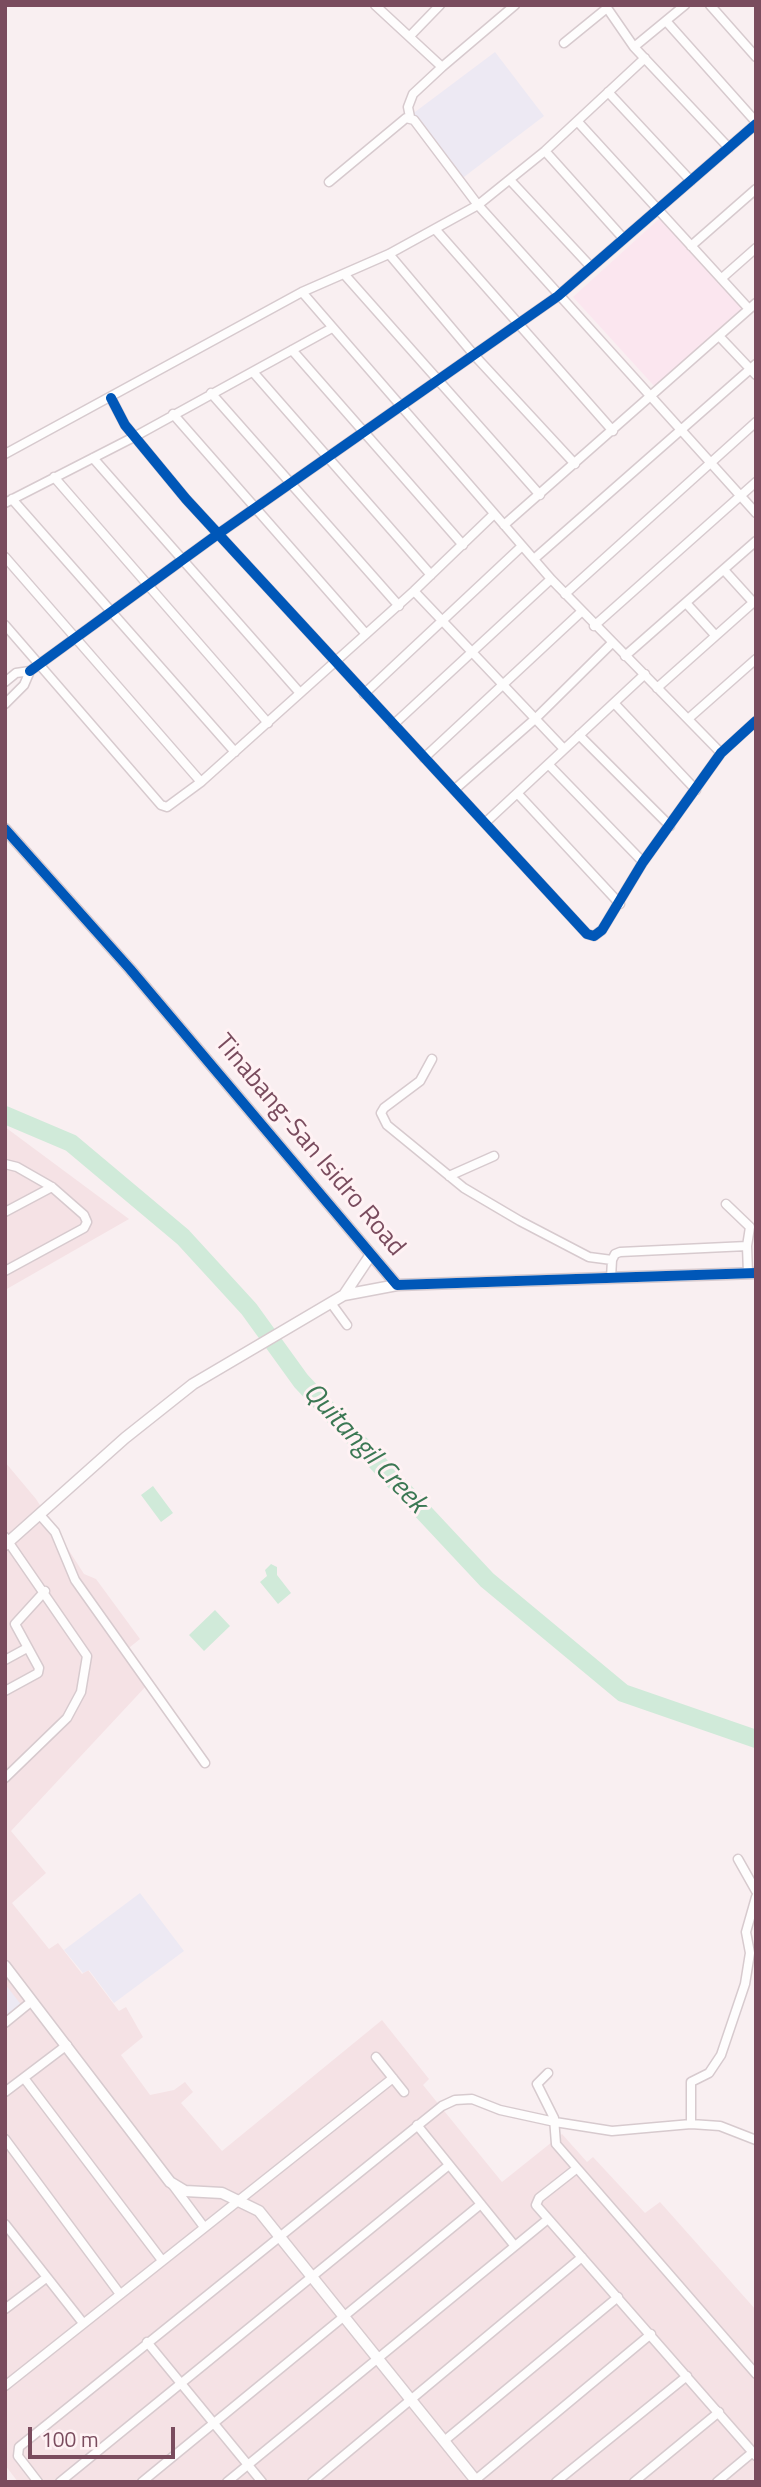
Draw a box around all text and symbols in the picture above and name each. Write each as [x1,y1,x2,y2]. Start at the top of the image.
street label: Tinabang-San Isidro Road [207,1029,411,1263]
water label: Quitangil Creek [295,1377,433,1521]
scale bar [32,2414,178,2458]
text: 100 m [41,2423,98,2455]

